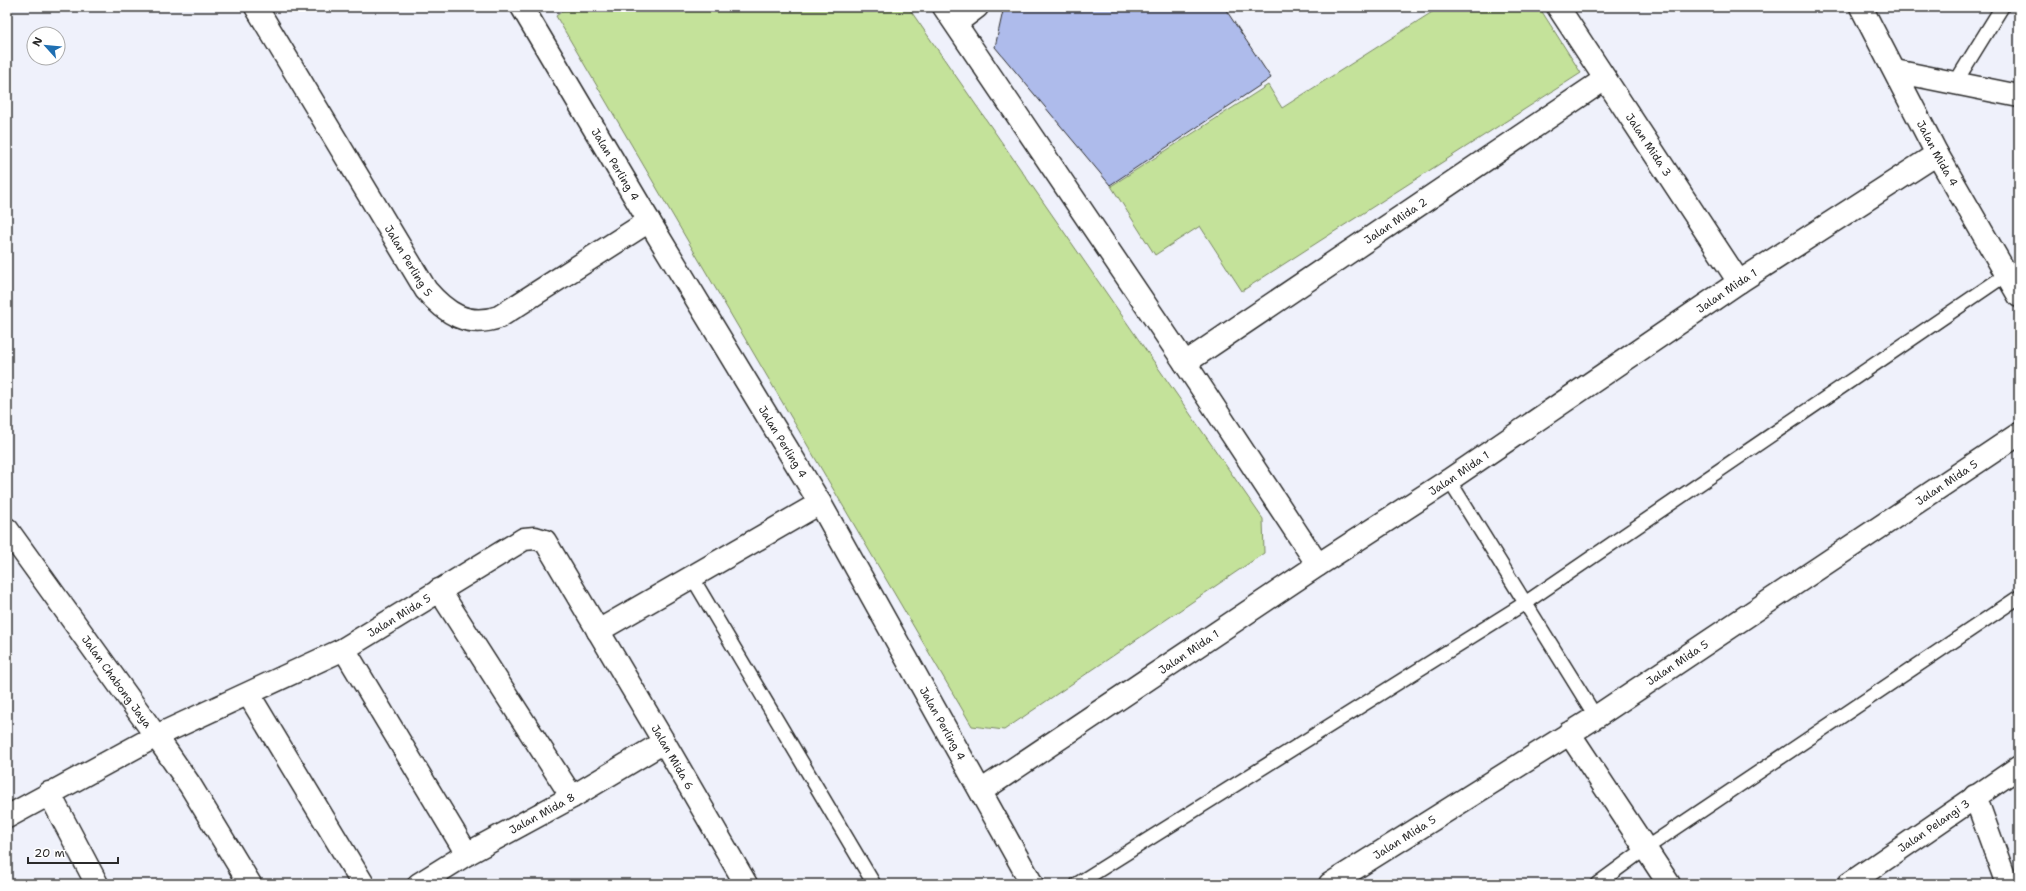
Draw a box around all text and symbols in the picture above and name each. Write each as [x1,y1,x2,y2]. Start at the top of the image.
north arrow [26,26,66,66]
text: N [29,34,46,49]
street label: Jalan Mida 3 [1622,111,1675,180]
street label: Jalan Mida 4 [1913,118,1961,189]
street label: Jalan Perling 4 [588,126,642,204]
street label: Jalan Mida 2 [1361,195,1430,248]
street label: Jalan Perling 5 [381,222,436,300]
street label: Jalan Mida 1 [1694,265,1760,317]
street label: Jalan Perling 4 [755,403,810,481]
street label: Jalan Mida 1 [1426,448,1492,499]
street label: Jalan Mida 5 [1913,456,1981,509]
street label: Jalan Mida 5 [365,591,434,641]
street label: Jalan Mida 1 [1156,627,1222,678]
street label: Jalan Chabong Jaya [78,633,155,731]
street label: Jalan Mida 5 [1644,637,1712,689]
street label: Jalan Perling 4 [916,684,969,763]
street label: Jalan Mida 6 [647,722,697,793]
street label: Jalan Mida 8 [507,790,578,838]
street label: Jalan Pelangi 3 [1895,796,1973,856]
street label: Jalan Mida 5 [1370,812,1439,863]
scale bar [28,839,118,865]
text: 20 m [34,845,65,861]

